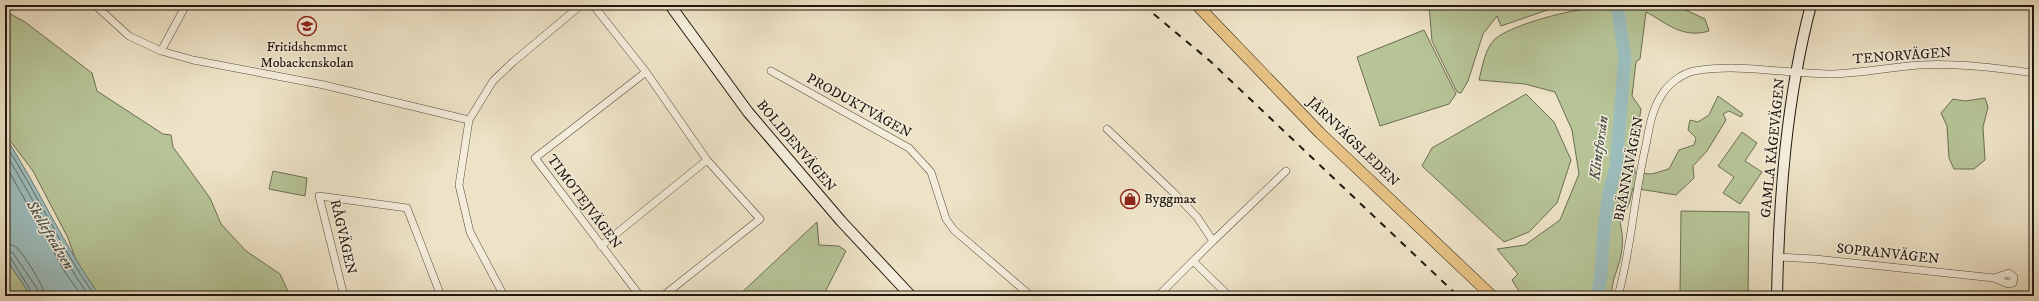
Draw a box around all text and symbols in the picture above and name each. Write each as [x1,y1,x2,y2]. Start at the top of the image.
school or university icon: Fritidshemmet Mobackenskolan [296,15,318,37]
place label: Fritidshemmet Mobackenskolan [260,38,354,72]
street label: TENORVÄGEN [1852,44,1953,68]
street label: PRODUKTVÄGEN [803,70,915,142]
street label: GAMLA KÅGEVÄGEN [1757,77,1789,219]
street label: JÄRNVÄGSLEDEN [1302,92,1403,191]
street label: BOLIDENVÄGEN [752,96,840,196]
water label: Klintforsån [1585,114,1613,182]
street label: BRÄNNAVÄGEN [1610,115,1648,223]
street label: TIMOTEJVÄGEN [543,151,626,253]
shop icon: Byggmax [1119,188,1141,210]
place label: Byggmax [1144,190,1197,208]
water label: Skellefteälven [21,196,78,273]
street label: RÅGVÄGEN [326,198,360,277]
street label: SOPRANVÄGEN [1836,240,1941,268]

